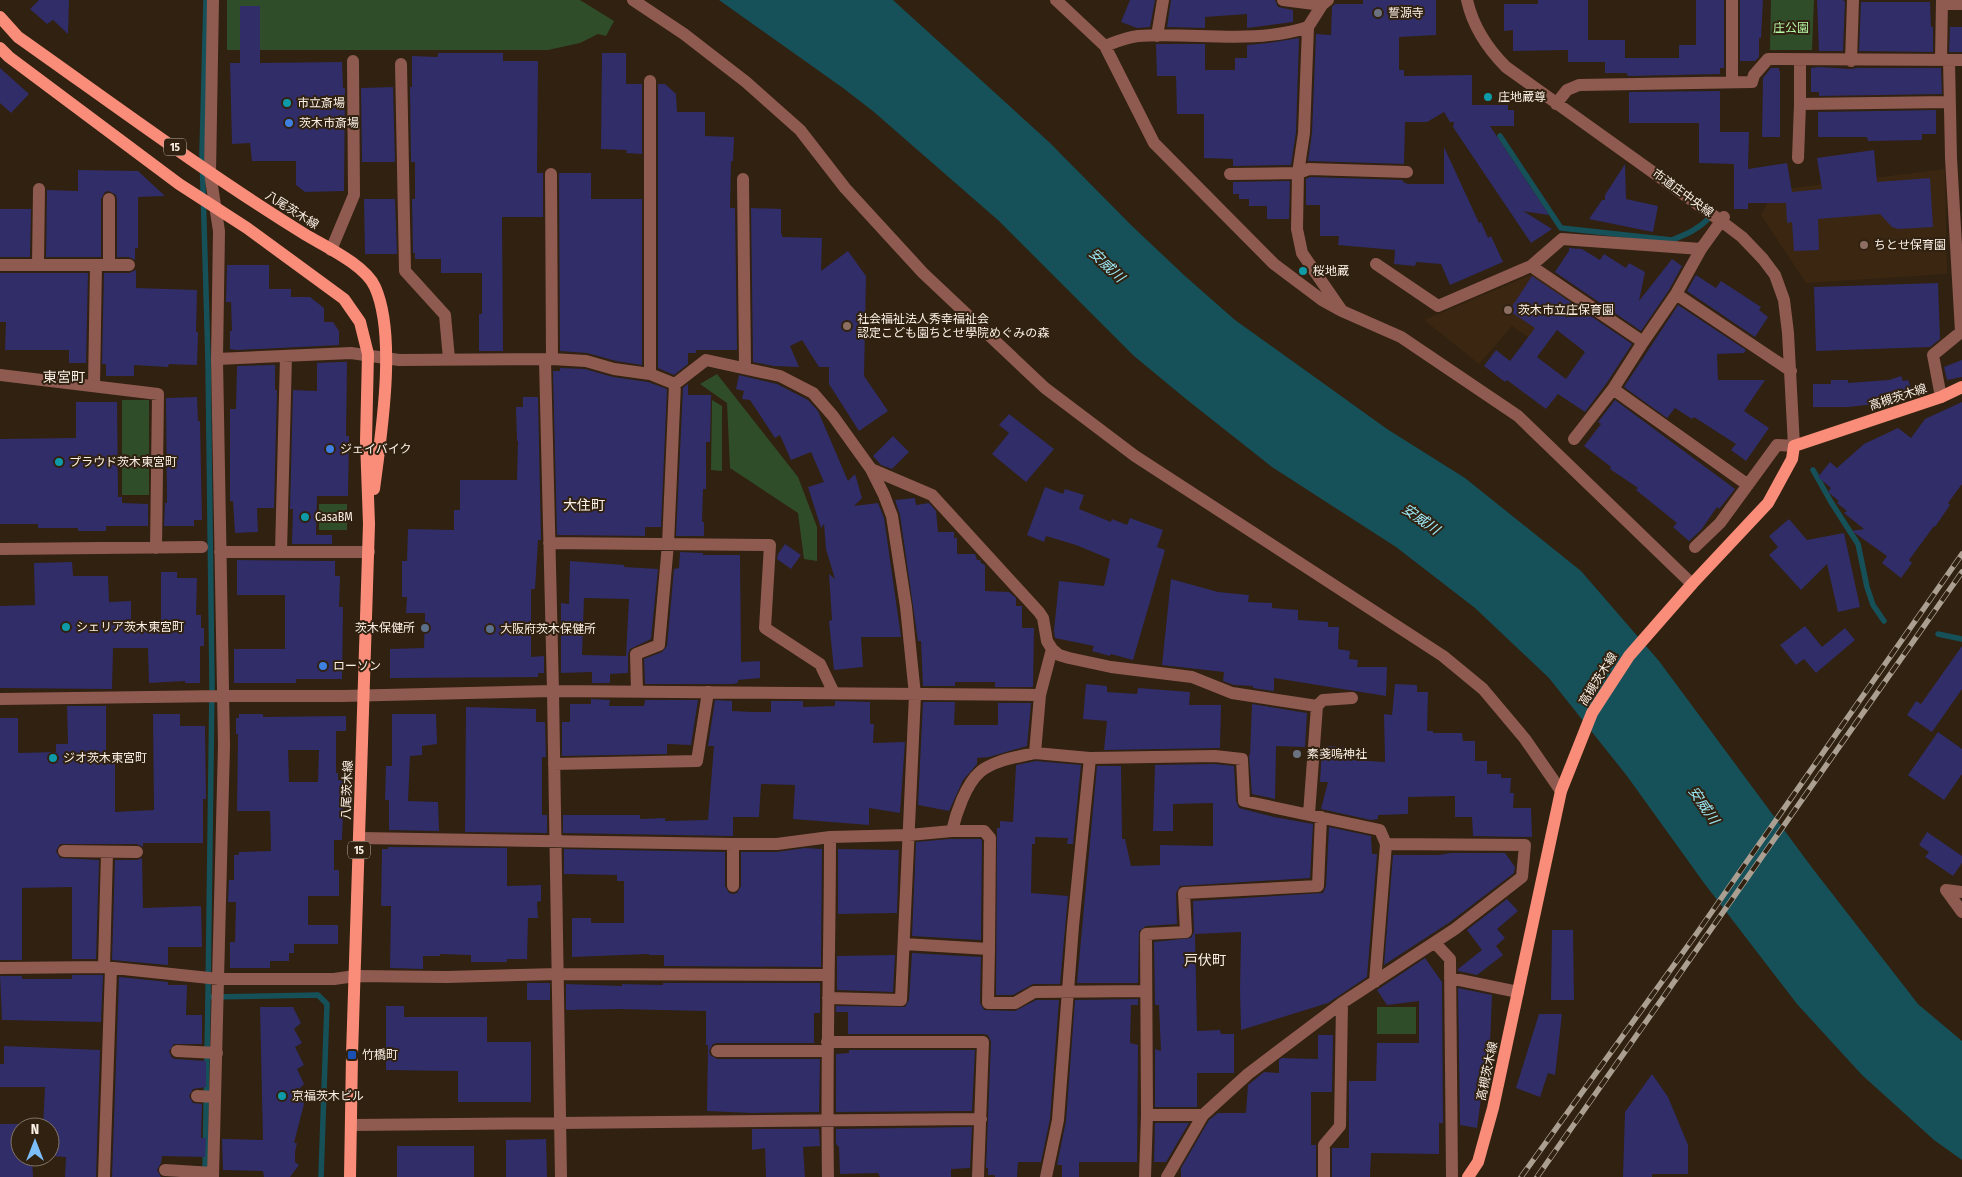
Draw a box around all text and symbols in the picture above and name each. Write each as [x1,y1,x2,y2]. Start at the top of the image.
place label: 誓源寺 [1388,6,1424,20]
marker: 誓源寺 [1372,7,1384,19]
park label: 庄公園 [1773,21,1809,35]
place label: 庄地蔵尊 [1498,90,1546,104]
marker: 庄地蔵尊 [1482,91,1494,103]
place label: 市立斎場 [297,96,345,110]
marker: 市立斎場 [281,97,293,109]
place label: 茨木市斎場 [299,116,359,130]
marker: 茨木市斎場 [283,117,295,129]
road number: 15 [164,138,186,156]
street label: 市道庄中央線 [1650,166,1716,220]
street label: 八尾茨木線 [263,188,321,232]
place label: ちとせ保育園 [1874,238,1946,252]
marker: ちとせ保育園 [1858,239,1870,251]
water label: 安威川 [1086,245,1129,287]
place label: 桜地蔵 [1313,264,1349,278]
marker: 桜地蔵 [1297,265,1309,277]
place label: 茨木市立庄保育園 [1518,303,1614,317]
marker: 茨木市立庄保育園 [1502,304,1514,316]
place label: 社会福祉法人秀幸福祉会 認定こども園ちとせ學院めぐみの森 [857,312,1049,340]
marker: 社会福祉法人秀幸福祉会 認定こども園ちとせ學院めぐみの森 [841,320,853,332]
district label: 東宮町 [43,369,85,386]
street label: 高槻茨木線 [1867,381,1929,413]
place label: ジェイバイク [340,442,412,456]
marker: ジェイバイク [324,443,336,455]
place label: プラウド茨木東宮町 [69,455,177,469]
marker: プラウド茨木東宮町 [53,456,65,468]
district label: 大住町 [563,497,605,514]
water label: 安威川 [1399,500,1444,540]
place label: CasaBM [315,510,353,524]
marker: CasaBM [299,511,311,523]
place label: シェリア茨木東宮町 [76,620,184,634]
marker: シェリア茨木東宮町 [60,621,72,633]
place label: 茨木保健所 [355,621,415,635]
marker: 茨木保健所 [419,622,431,634]
place label: 大阪府茨木保健所 [500,622,596,636]
marker: 大阪府茨木保健所 [484,623,496,635]
street label: 高槻茨木線 [1576,650,1620,708]
place label: ローソン [333,659,381,673]
marker: ローソン [317,660,329,672]
place label: 素戔嗚神社 [1307,747,1367,761]
marker: 素戔嗚神社 [1291,748,1303,760]
place label: ジオ茨木東宮町 [63,751,147,765]
marker: ジオ茨木東宮町 [47,752,59,764]
street label: 八尾茨木線 [339,760,355,820]
water label: 安威川 [1685,783,1723,829]
road number: 15 [348,842,370,858]
district label: 戸伏町 [1184,952,1226,969]
street label: 高槻茨木線 [1474,1040,1500,1102]
place label: 竹橋町 [362,1048,398,1062]
marker: 竹橋町 [346,1049,358,1061]
place label: 京福茨木ビル [292,1089,364,1103]
marker: 京福茨木ビル [276,1090,288,1102]
north arrow [10,1117,60,1167]
text: N [31,1121,39,1138]

